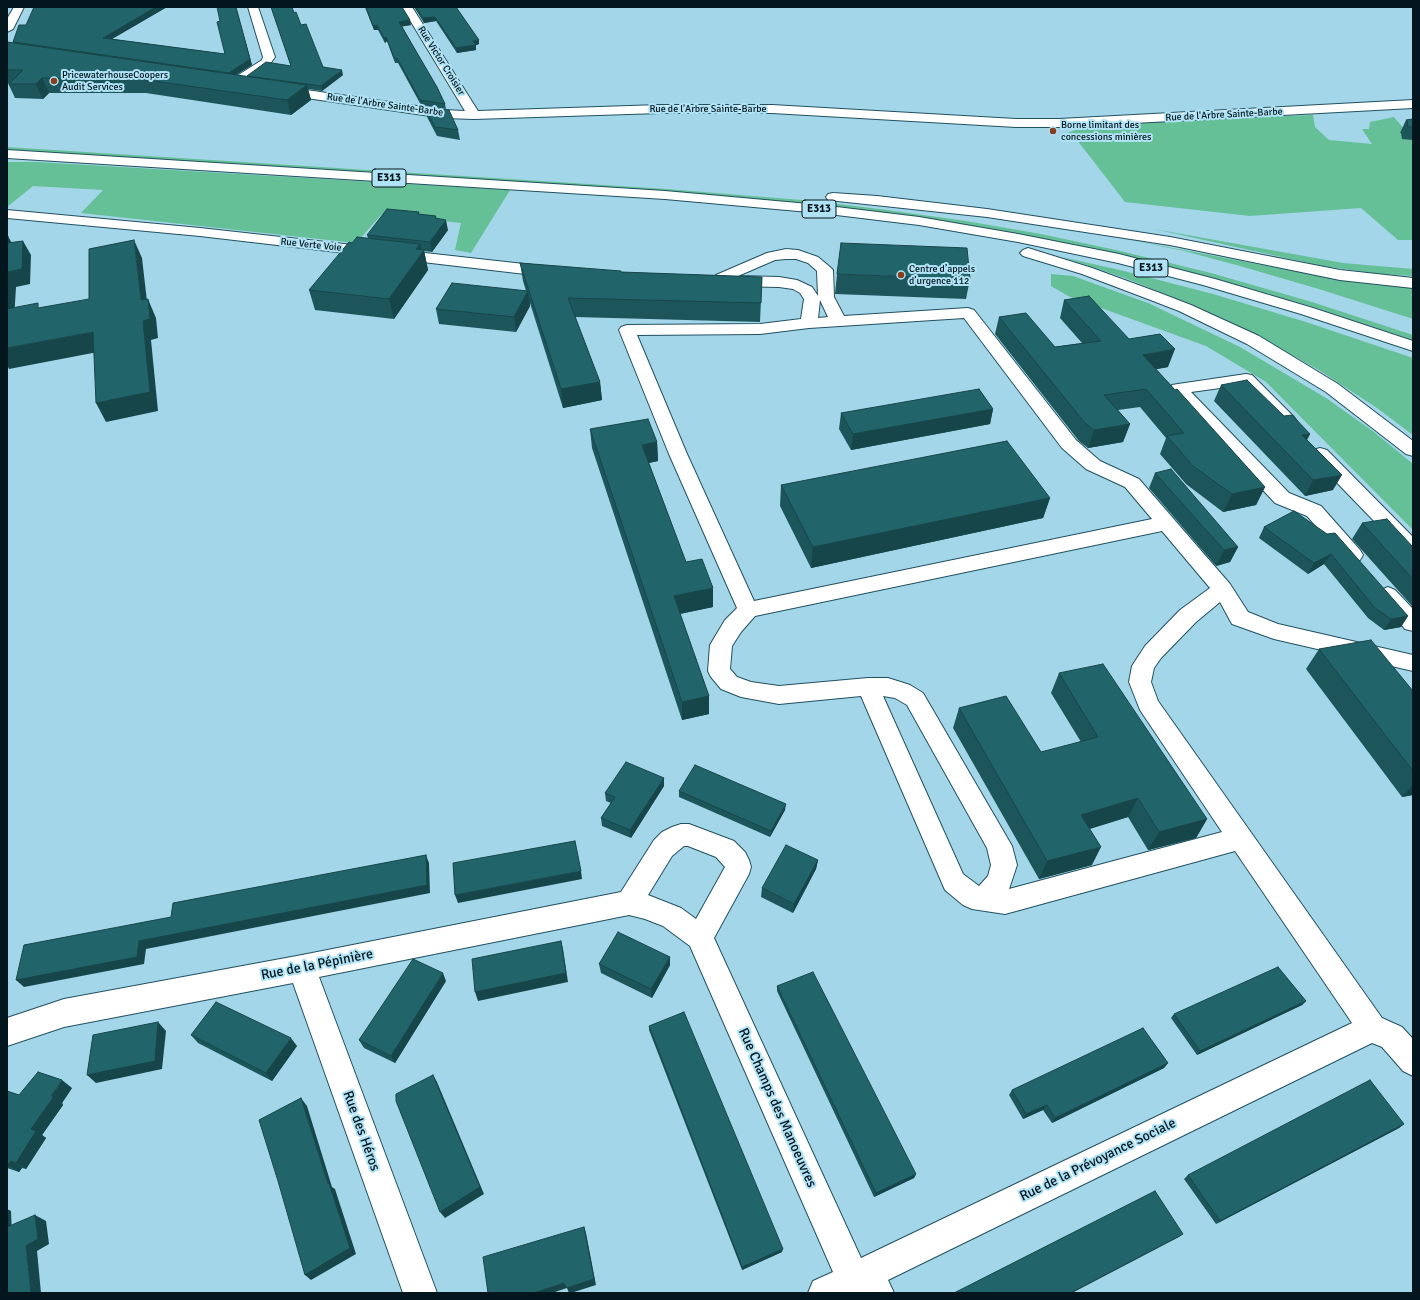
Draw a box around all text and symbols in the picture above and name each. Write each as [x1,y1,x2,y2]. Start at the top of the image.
street label: Rue Victor Croisier [415,24,467,98]
place label: PricewaterhouseCoopers Audit Services [62,69,168,92]
marker: PricewaterhouseCoopers Audit Services [49,76,59,86]
street label: Rue de l'Arbre Sainte-Barbe [326,91,444,119]
street label: Rue de l'Arbre Sainte-Barbe [649,103,767,115]
street label: Rue de l'Arbre Sainte-Barbe [1165,106,1283,124]
place label: Borne limitant des concessions minières [1061,119,1151,142]
marker: Borne limitant des concessions minières [1048,126,1058,136]
road number: E313 [372,169,406,187]
road number: E313 [802,200,836,218]
street label: Rue Verte Voie [280,236,342,254]
road number: E313 [1134,259,1168,277]
place label: Centre d’appels d’urgence 112 [909,263,975,286]
marker: Centre d’appels d’urgence 112 [896,270,906,280]
street label: Rue de la Pépinière [260,946,374,984]
street label: Rue Champs des Manoeuvres [734,1026,820,1190]
street label: Rue des Héros [339,1089,383,1173]
street label: Rue de la Prévoyance Sociale [1017,1115,1179,1205]

